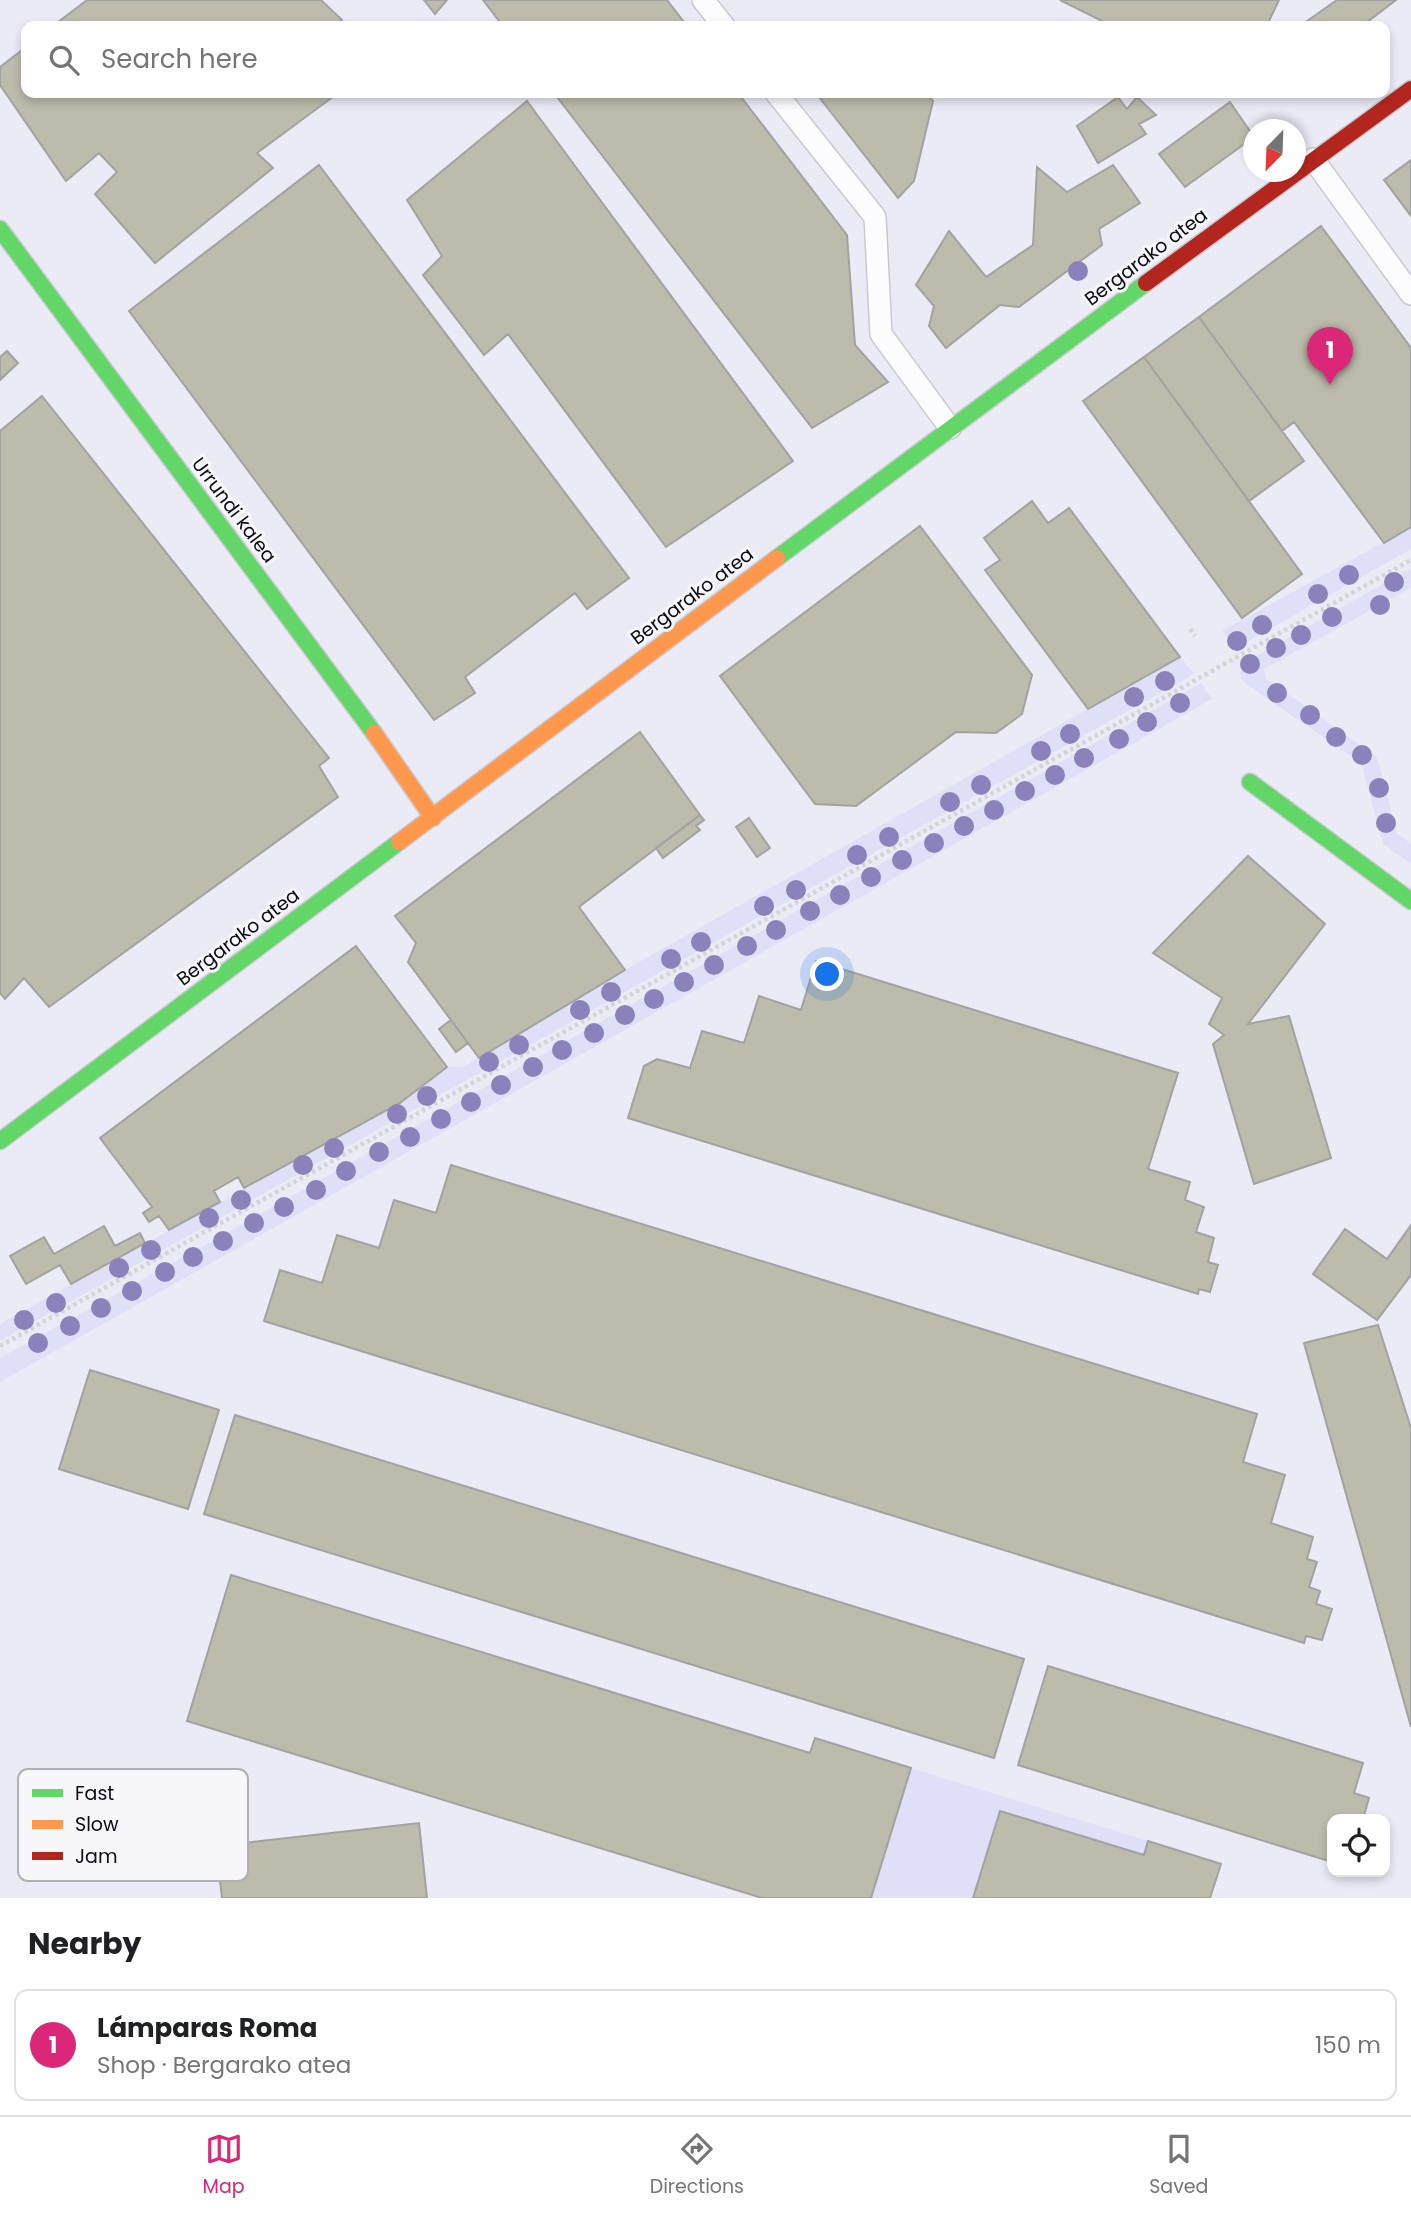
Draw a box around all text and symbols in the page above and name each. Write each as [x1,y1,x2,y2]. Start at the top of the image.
search box [21,21,1390,98]
icon: search [45,41,83,79]
text: Search here [101,41,258,77]
north arrow [1243,119,1306,182]
street label: Bergarako atea [1079,202,1213,312]
pin: 1 [1307,327,1353,385]
street label: Urrundi kalea [185,452,283,568]
street label: Bergarako atea [625,541,759,651]
street label: Bergarako atea [171,882,305,992]
your location [810,957,844,991]
legend [18,1769,248,1881]
text: Fast [75,1780,114,1807]
text: Slow [75,1811,119,1838]
map controls [1327,1814,1390,1877]
button: locate [1327,1814,1390,1877]
text: Jam [75,1843,117,1870]
text: Nearby [28,1922,142,1965]
text: Lámparas Roma [97,2010,317,2046]
text: 1 [49,2029,57,2061]
text: 150 m [1315,2029,1381,2061]
text: Shop · Bergarako atea [97,2049,351,2081]
tab: Map [203,2130,245,2201]
tab: Directions [650,2130,744,2201]
tab: Saved [1149,2130,1208,2201]

